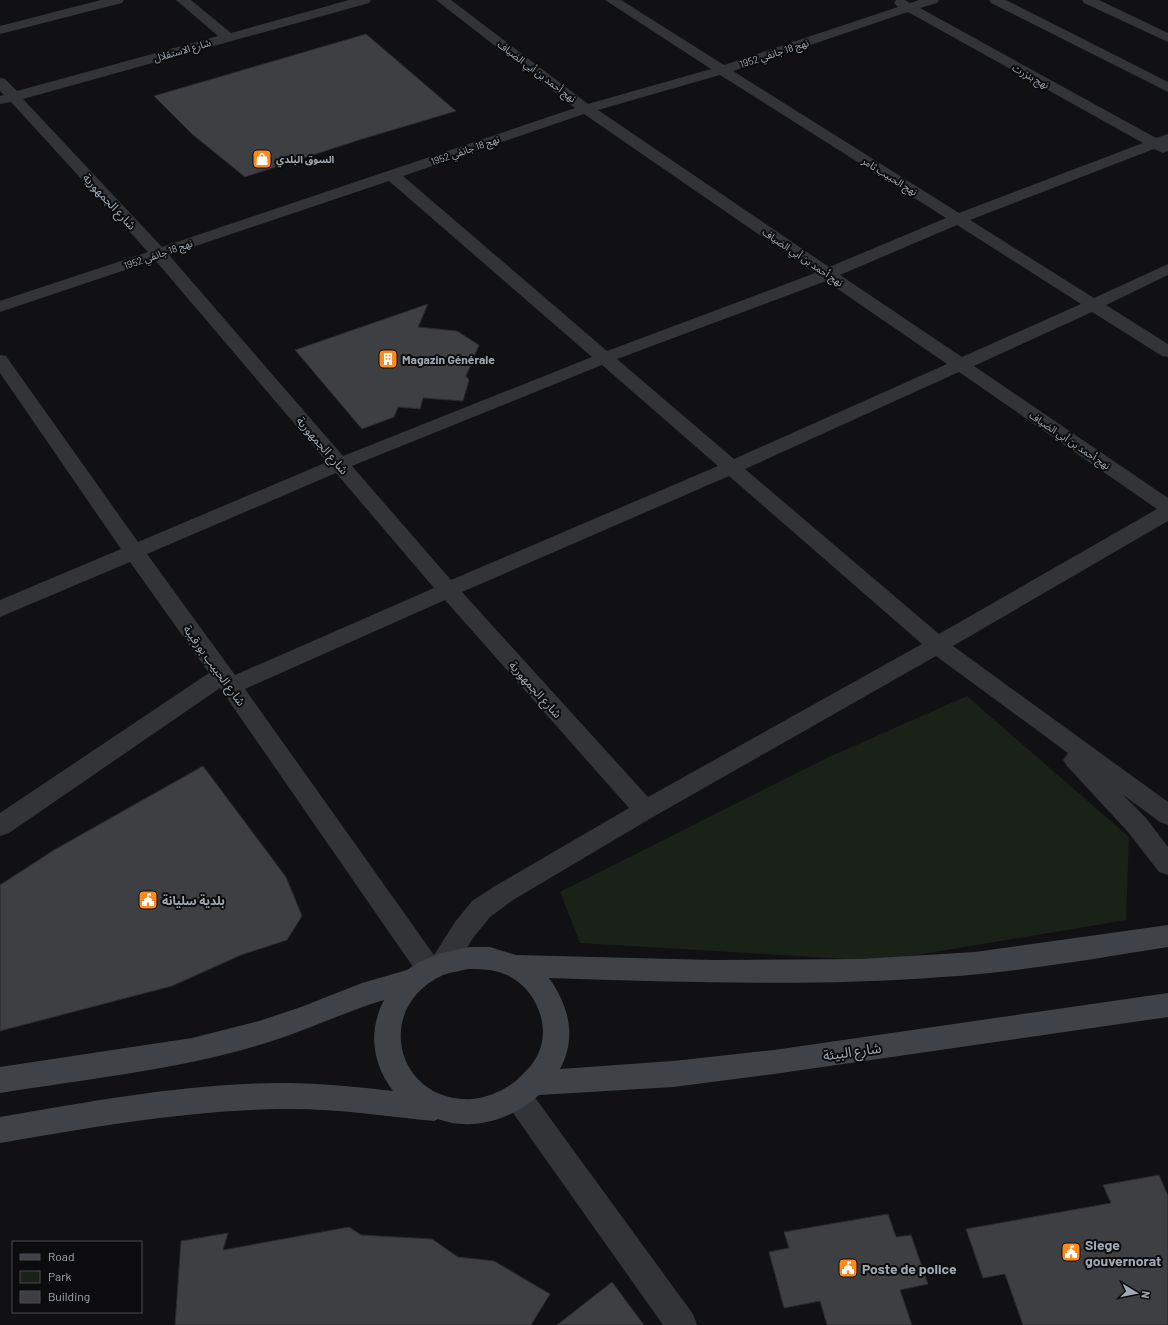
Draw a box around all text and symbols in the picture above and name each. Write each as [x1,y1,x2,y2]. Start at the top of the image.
street label: شارع الاستقلال [152,36,213,66]
street label: نهج 18 جانفي 1952 [738,36,811,72]
street label: نهج أحمد بن أبي الضياف [494,38,579,106]
street label: نهج بنزرت [1010,61,1052,93]
street label: نهج 18 جانفي 1952 [429,133,502,170]
shop icon: السوق البلدي [251,148,273,170]
place label: السوق البلدي [276,153,335,168]
street label: نهج الحبيب ثامر [858,154,920,200]
street label: شارع الجمهورية [78,170,140,234]
street label: نهج أحمد بن أبي الضياف [759,225,846,291]
street label: نهج 18 جانفي 1952 [122,237,195,274]
building icon: Magazin Générale [377,348,399,370]
place label: Magazin Générale [402,352,495,366]
street label: نهج أحمد بن أبي الضياف [1026,408,1113,474]
street label: شارع الجمهورية [292,413,352,479]
street label: شارع الحبيب بورقيبة [179,622,249,710]
street label: شارع الجمهورية [505,658,565,722]
public building icon: بلدية سليانة [137,889,159,911]
place label: بلدية سليانة [162,893,225,908]
street label: شارع البيئة [822,1038,883,1066]
place label: Siege gouvernorat [1085,1236,1161,1269]
legend [12,1241,142,1313]
public building icon: Siege gouvernorat [1060,1241,1082,1263]
text: Road [48,1249,75,1263]
public building icon: Poste de police [837,1257,859,1279]
place label: Poste de police [862,1260,957,1277]
text: Park [48,1269,72,1283]
north arrow [1116,1273,1156,1313]
text: Building [48,1289,90,1303]
text: N [1139,1290,1153,1300]

